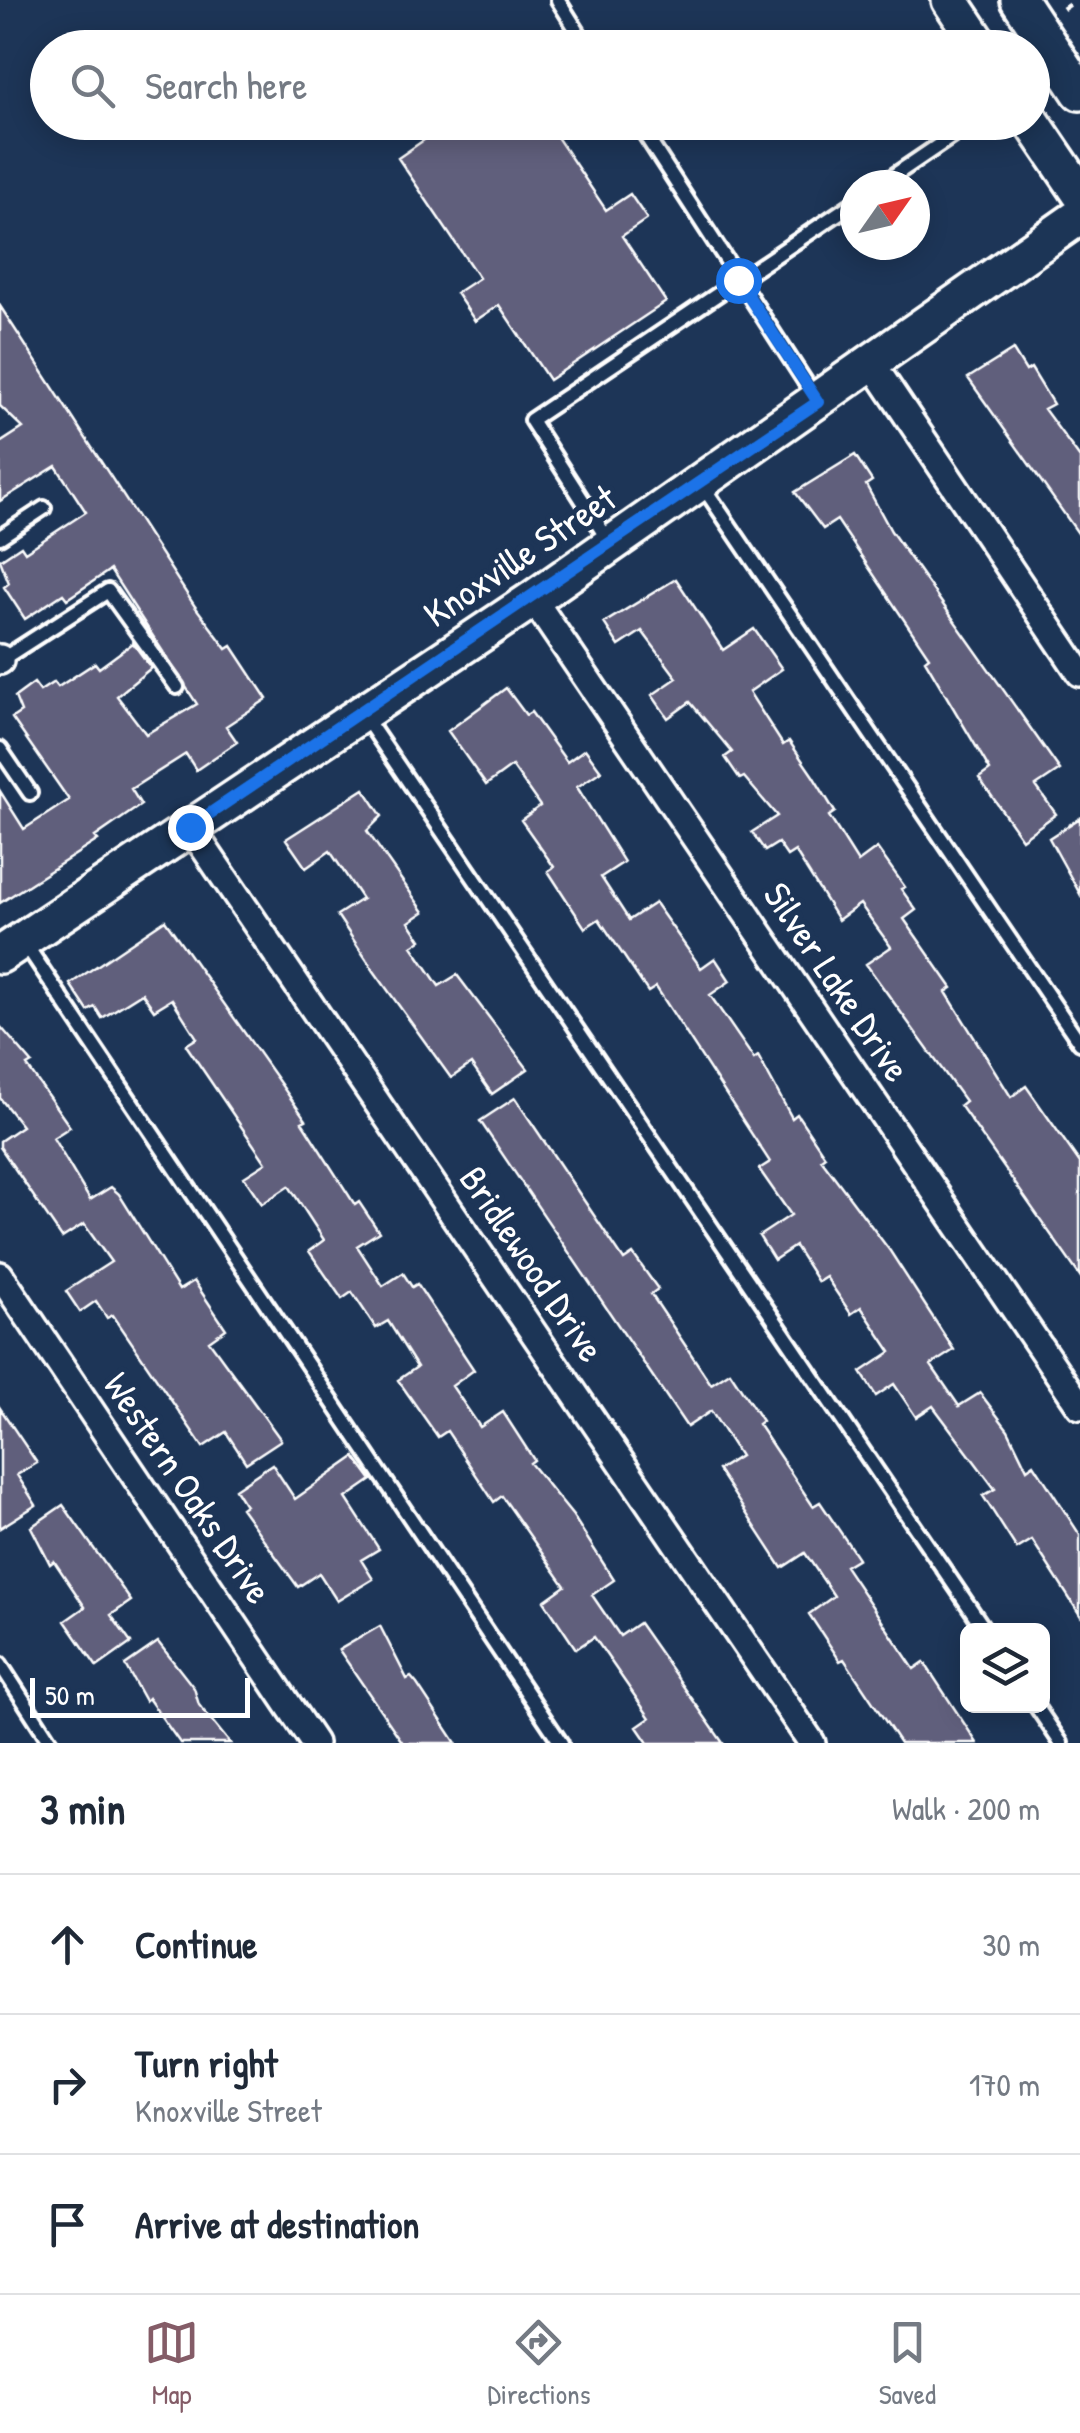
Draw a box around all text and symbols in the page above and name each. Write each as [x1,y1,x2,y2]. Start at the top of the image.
search box [30,30,1050,140]
icon: search [65,58,120,113]
text: Search here [145,59,307,111]
north arrow [840,170,930,260]
route start [716,258,762,304]
street label: Knoxville Street [413,471,627,639]
route end [168,805,214,851]
street label: Silver Lake Drive [752,872,924,1091]
street label: Bridlewood Drive [448,1155,618,1372]
street label: Western Oaks Drive [92,1362,285,1613]
map controls [960,1623,1050,1713]
button: layers [960,1623,1050,1713]
scale bar [30,1673,250,1718]
text: 50 m [45,1676,95,1714]
text: 3 min [40,1780,125,1837]
text: Walk · 200 m [892,1787,1040,1830]
icon: ahead [40,1917,95,1972]
text: Continue [135,1918,257,1970]
text: 30 m [982,1923,1040,1966]
text: Turn right [135,2037,278,2089]
icon: right [40,2057,95,2112]
text: 170 m [969,2063,1040,2106]
text: Knoxville Street [135,2089,322,2132]
icon: arrive [40,2197,95,2252]
text: Arrive at destination [135,2198,419,2250]
tab: Map [144,2315,199,2413]
tab: Directions [487,2315,590,2413]
tab: Saved [879,2315,936,2413]

